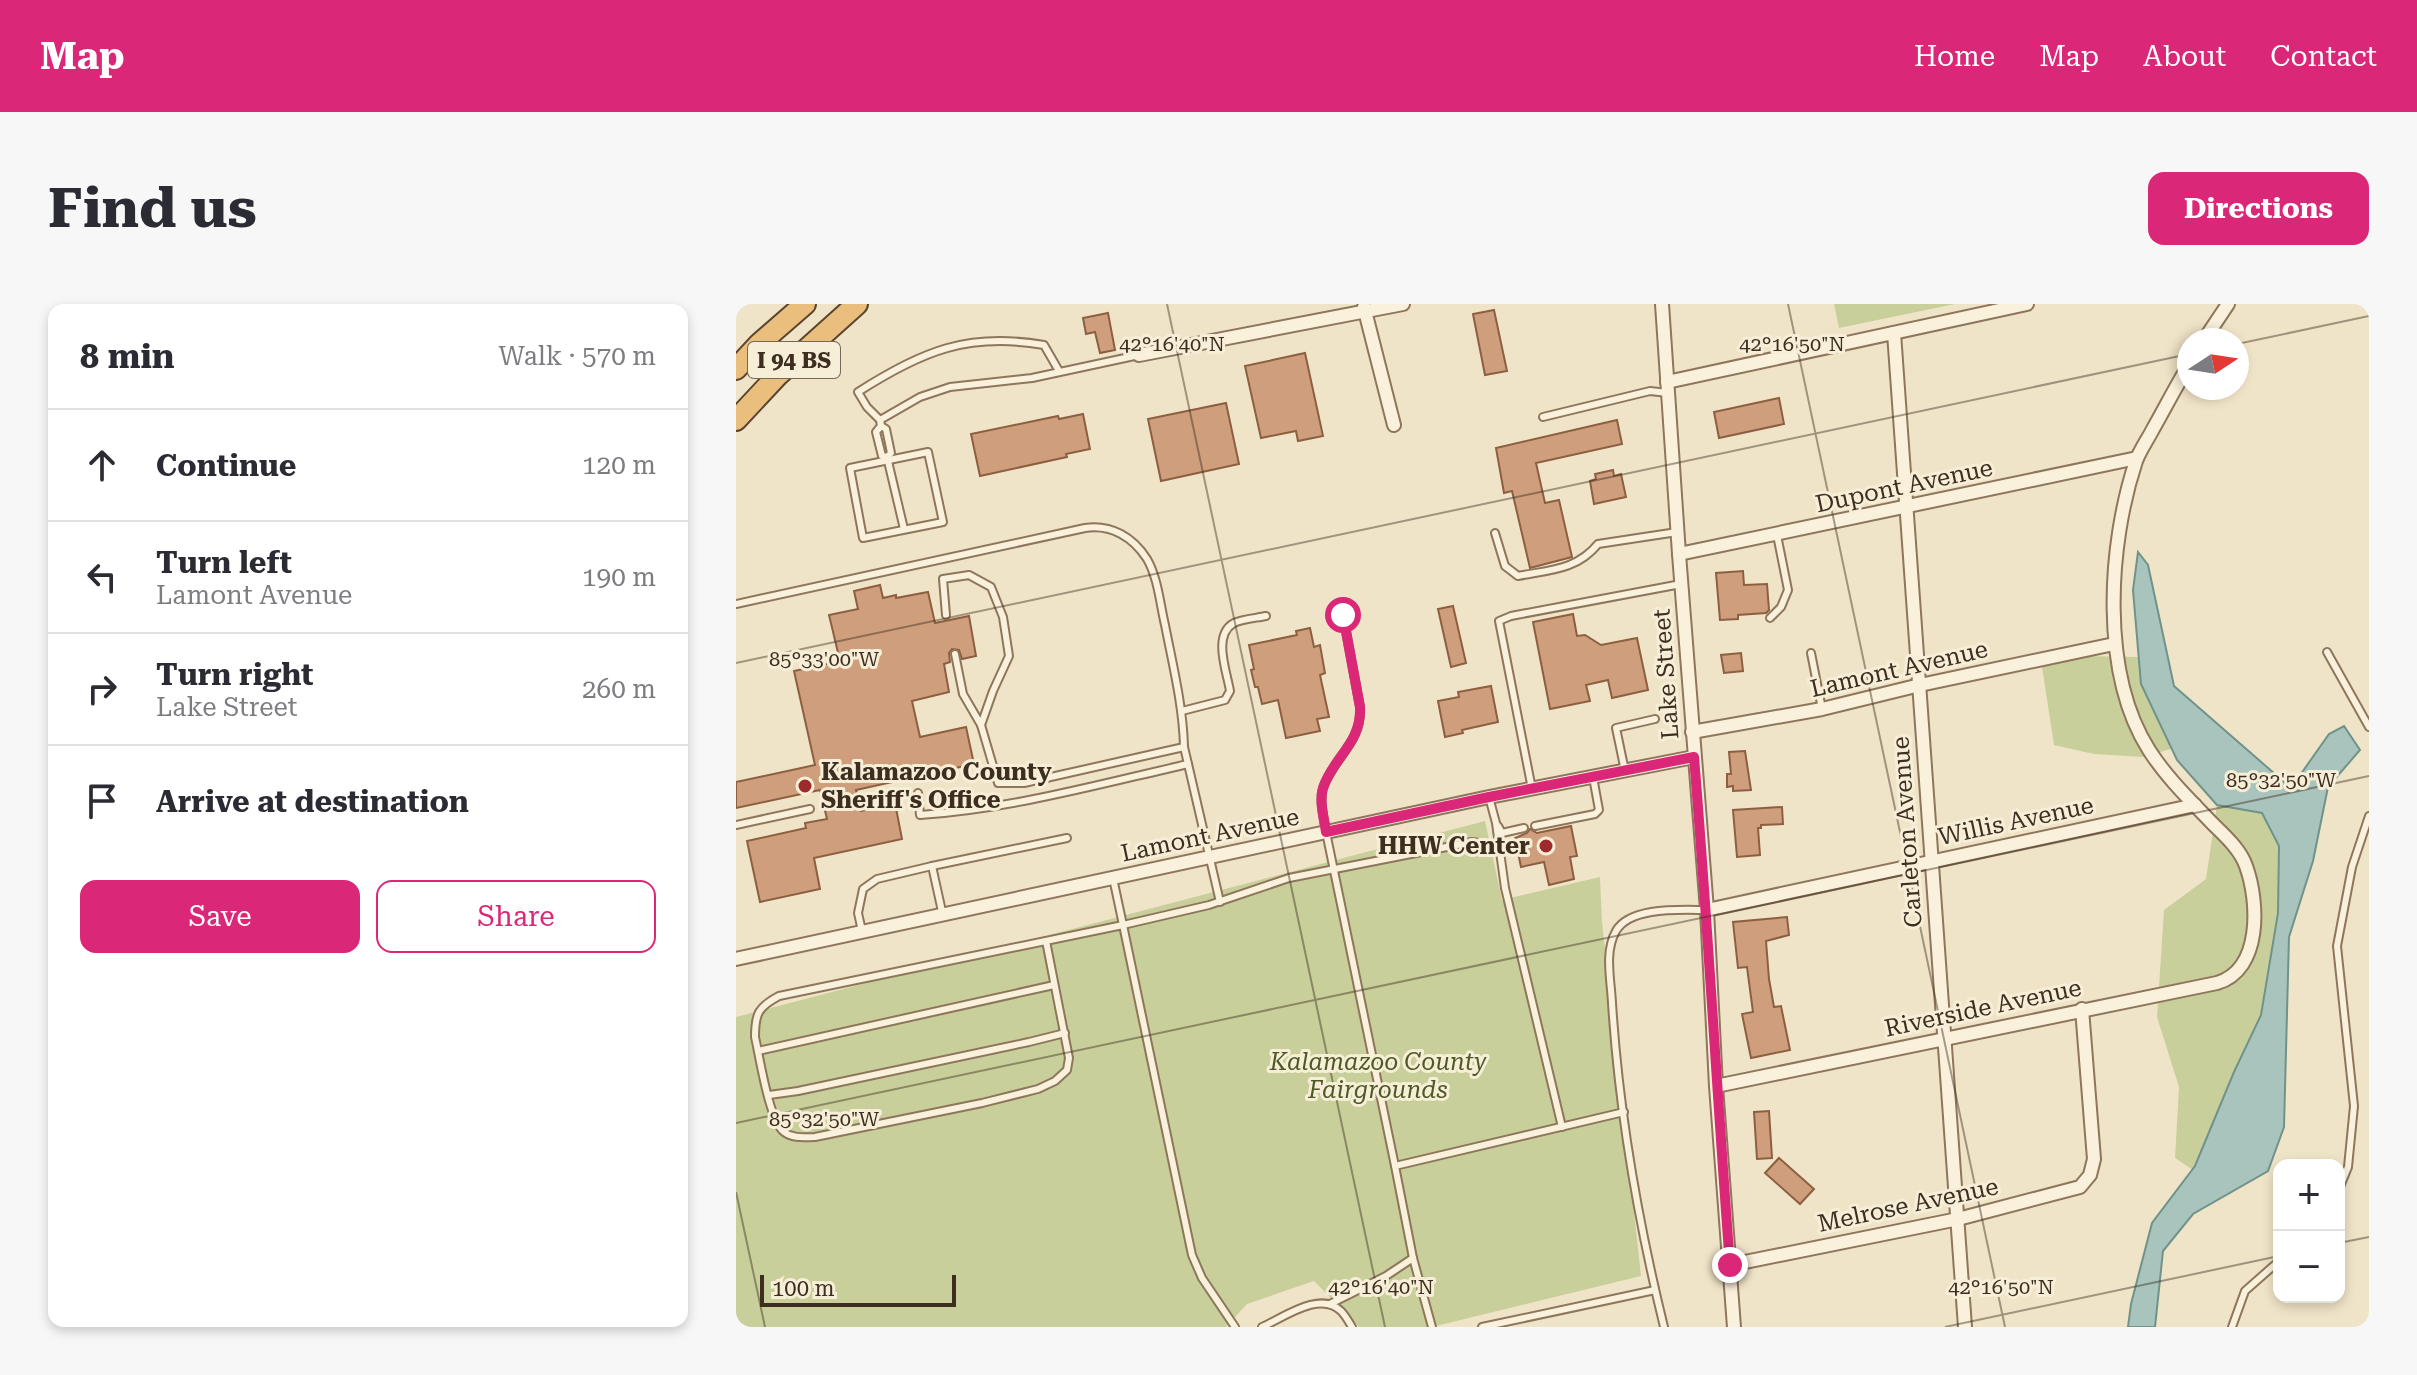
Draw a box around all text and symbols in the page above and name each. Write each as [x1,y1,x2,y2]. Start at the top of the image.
text: Map [40,34,125,78]
text: Home [1914,40,1995,73]
text: Map [2039,40,2099,73]
text: About [2143,40,2226,73]
text: Contact [2270,40,2377,73]
button: Directions [2148,172,2369,245]
text: Find us [48,175,257,241]
north arrow [2177,328,2249,400]
text: 42°16'40"N [1119,332,1225,356]
text: 42°16'50"N [1739,332,1845,356]
text: 8 min [80,336,175,376]
text: Walk · 570 m [498,341,656,371]
road number: I 94 BS [748,342,840,378]
icon: ahead [80,443,124,487]
text: Continue [156,448,296,483]
text: 120 m [582,450,656,480]
street label: Dupont Avenue [1813,454,1995,518]
text: Turn left [156,545,292,580]
icon: left [80,555,124,599]
text: 190 m [582,562,656,592]
text: Lamont Avenue [156,580,352,610]
route start [1325,597,1361,633]
street label: Lake Street [1647,608,1685,740]
street label: Lamont Avenue [1808,635,1990,703]
text: 85°33'00"W [769,647,880,671]
text: Turn right [156,657,313,692]
icon: right [80,667,124,711]
text: 260 m [582,674,656,704]
text: Lake Street [156,692,298,722]
street label: Carleton Avenue [1886,735,1928,929]
place label: Kalamazoo County Sheriff's Office [821,758,1052,814]
text: 85°32'50"W [2226,768,2337,792]
marker: Kalamazoo County Sheriff's Office [796,777,814,795]
icon: arrive [80,779,124,823]
text: Arrive at destination [156,784,469,819]
street label: Willis Avenue [1936,791,2096,851]
street label: Lamont Avenue [1118,802,1302,868]
place label: HHW Center [1378,832,1530,860]
marker: HHW Center [1537,837,1555,855]
button: Save [80,880,360,953]
button: Share [376,880,656,953]
street label: Riverside Avenue [1882,973,2084,1043]
park label: Kalamazoo County Fairgrounds [1269,1048,1487,1104]
text: 85°32'50"W [769,1107,880,1131]
map controls [2273,1159,2345,1303]
button: + [2273,1159,2345,1231]
street label: Melrose Avenue [1815,1172,2001,1238]
button: − [2273,1231,2345,1303]
route end [1712,1247,1748,1283]
scale bar [760,1271,956,1307]
text: 42°16'40"N [1328,1275,1434,1299]
text: 42°16'50"N [1948,1275,2054,1299]
text: 100 m [772,1276,835,1301]

